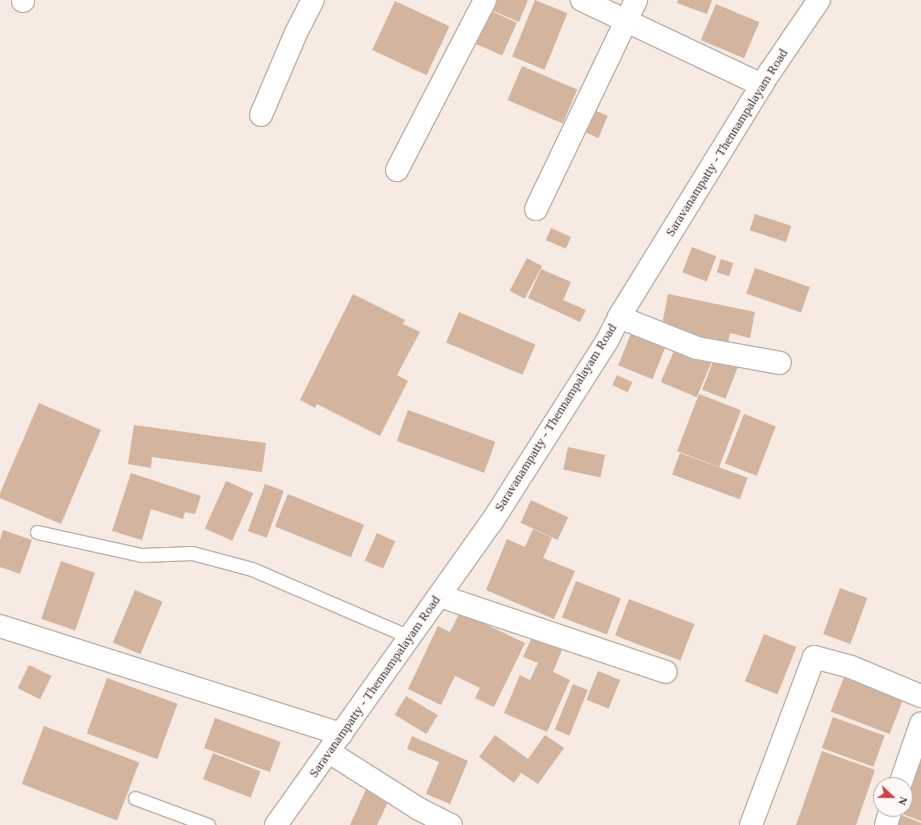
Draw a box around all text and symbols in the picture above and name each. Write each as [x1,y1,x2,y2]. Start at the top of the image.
street label: Saravanampatty - Thennampalayam Road [663,46,791,240]
street label: Saravanampatty - Thennampalayam Road [492,321,620,515]
street label: Saravanampatty - Thennampalayam Road [306,593,444,781]
north arrow [873,777,913,817]
text: N [896,795,910,807]

